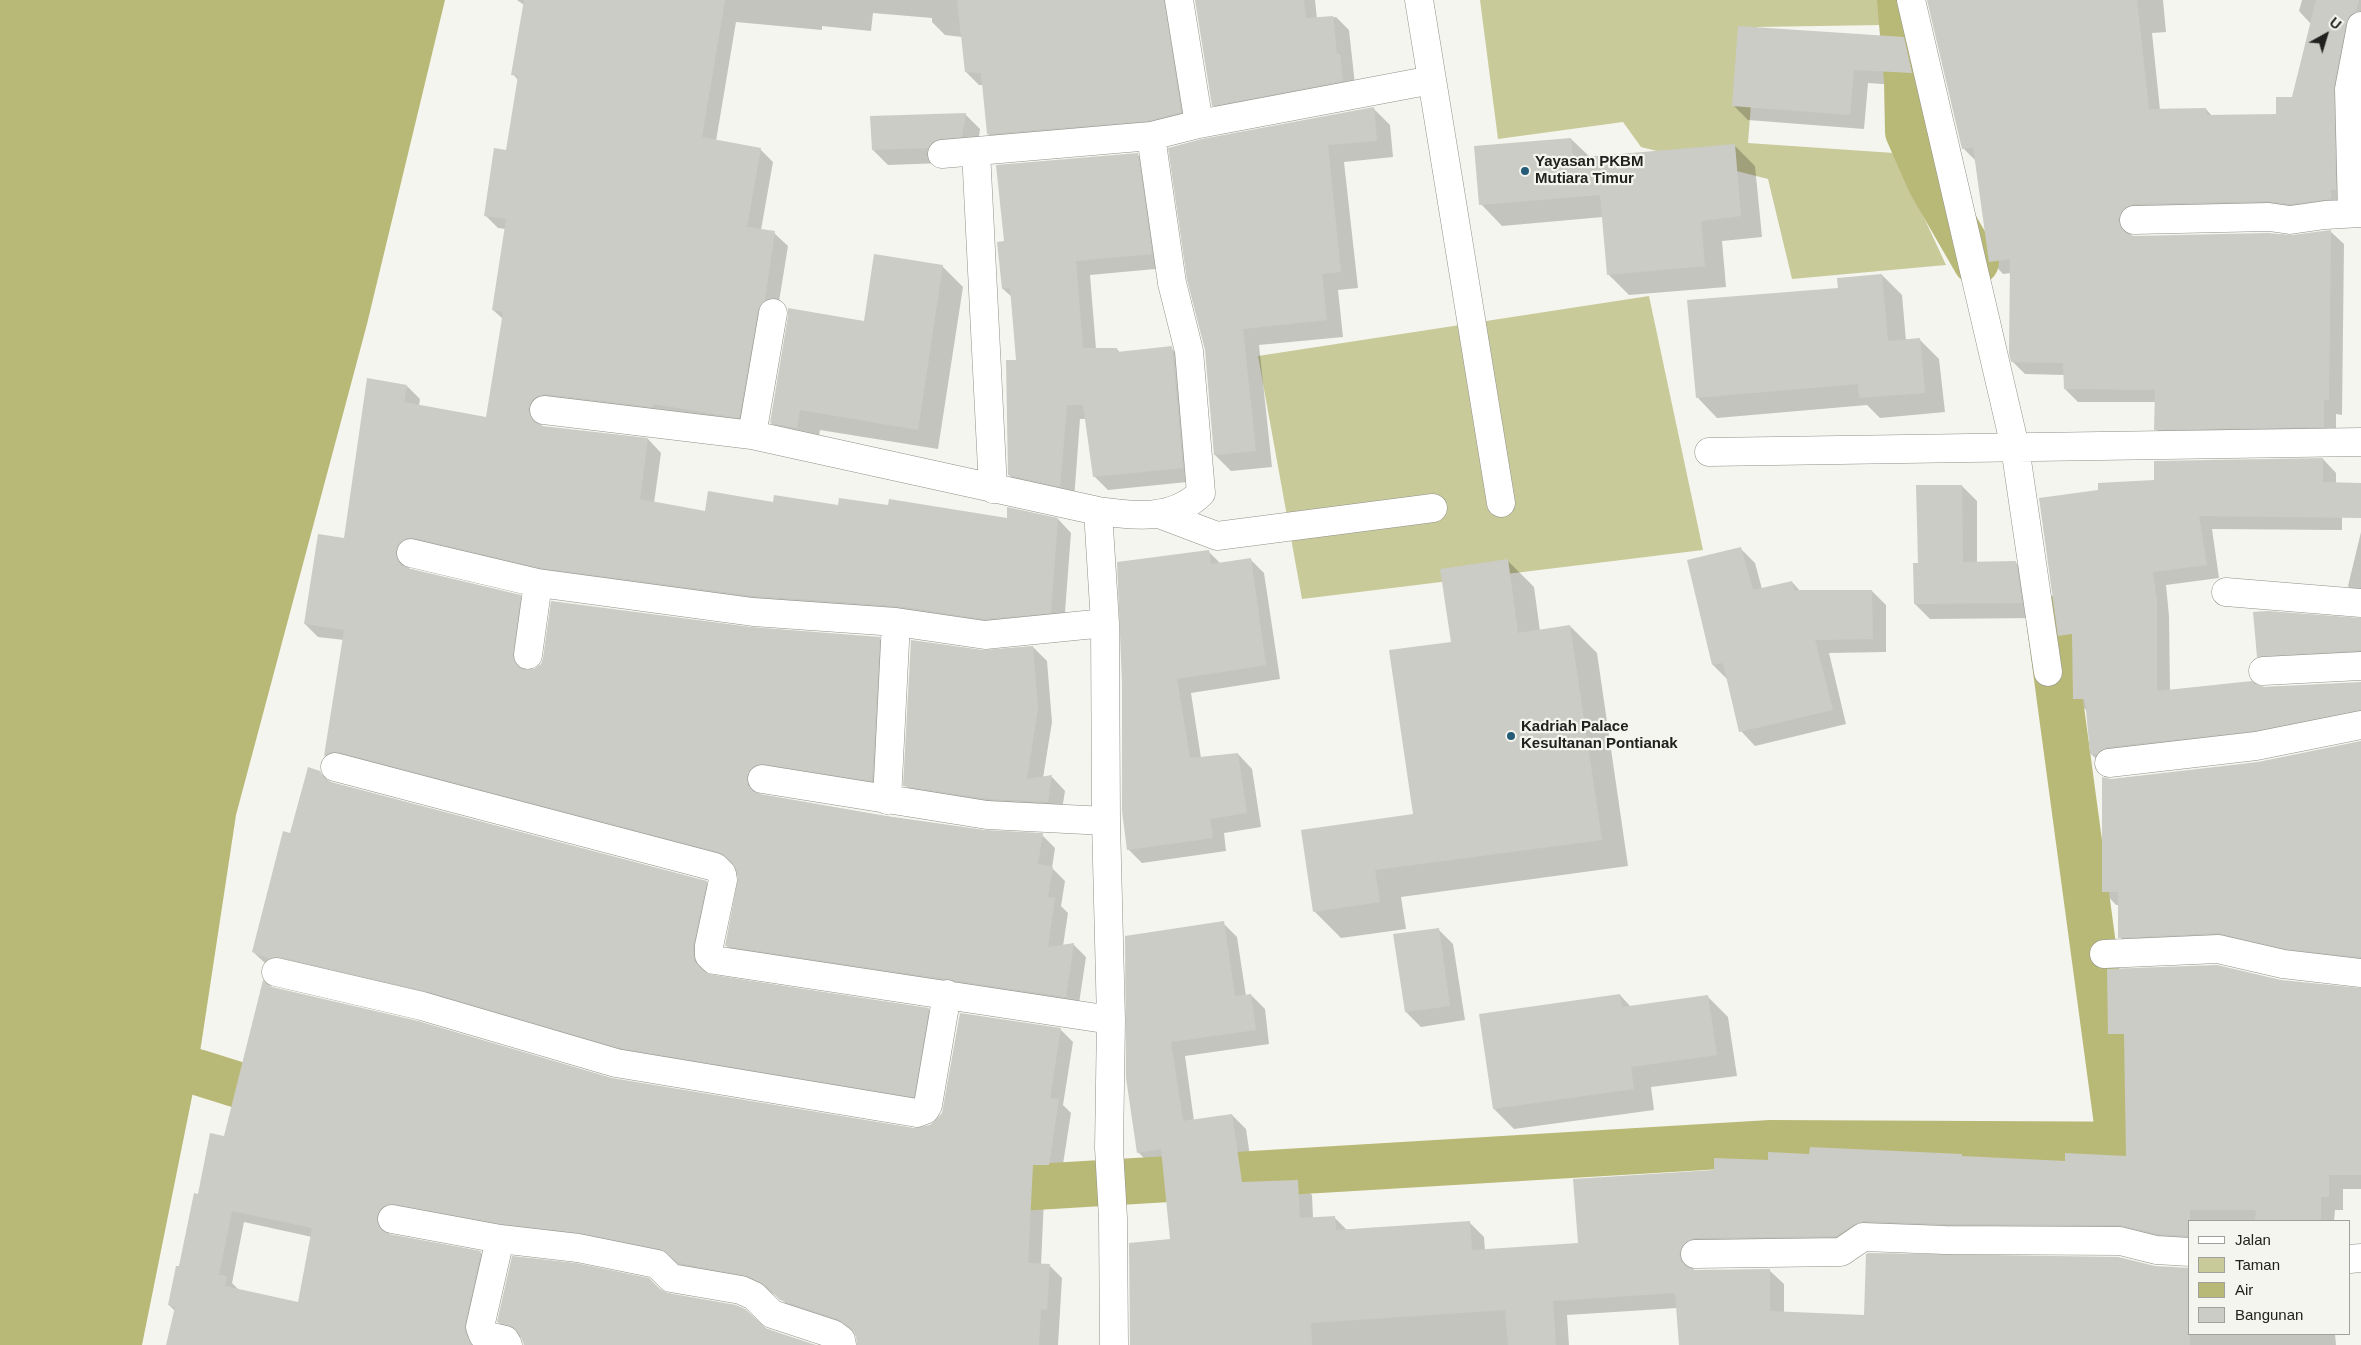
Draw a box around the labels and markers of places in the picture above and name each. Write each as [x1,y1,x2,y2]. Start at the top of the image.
place label: Yayasan PKBM Mutiara Timur [1535,153,1643,188]
marker: Yayasan PKBM Mutiara Timur [1519,165,1531,177]
place label: Kadriah Palace Kesultanan Pontianak [1521,718,1678,753]
marker: Kadriah Palace Kesultanan Pontianak [1505,730,1517,742]

